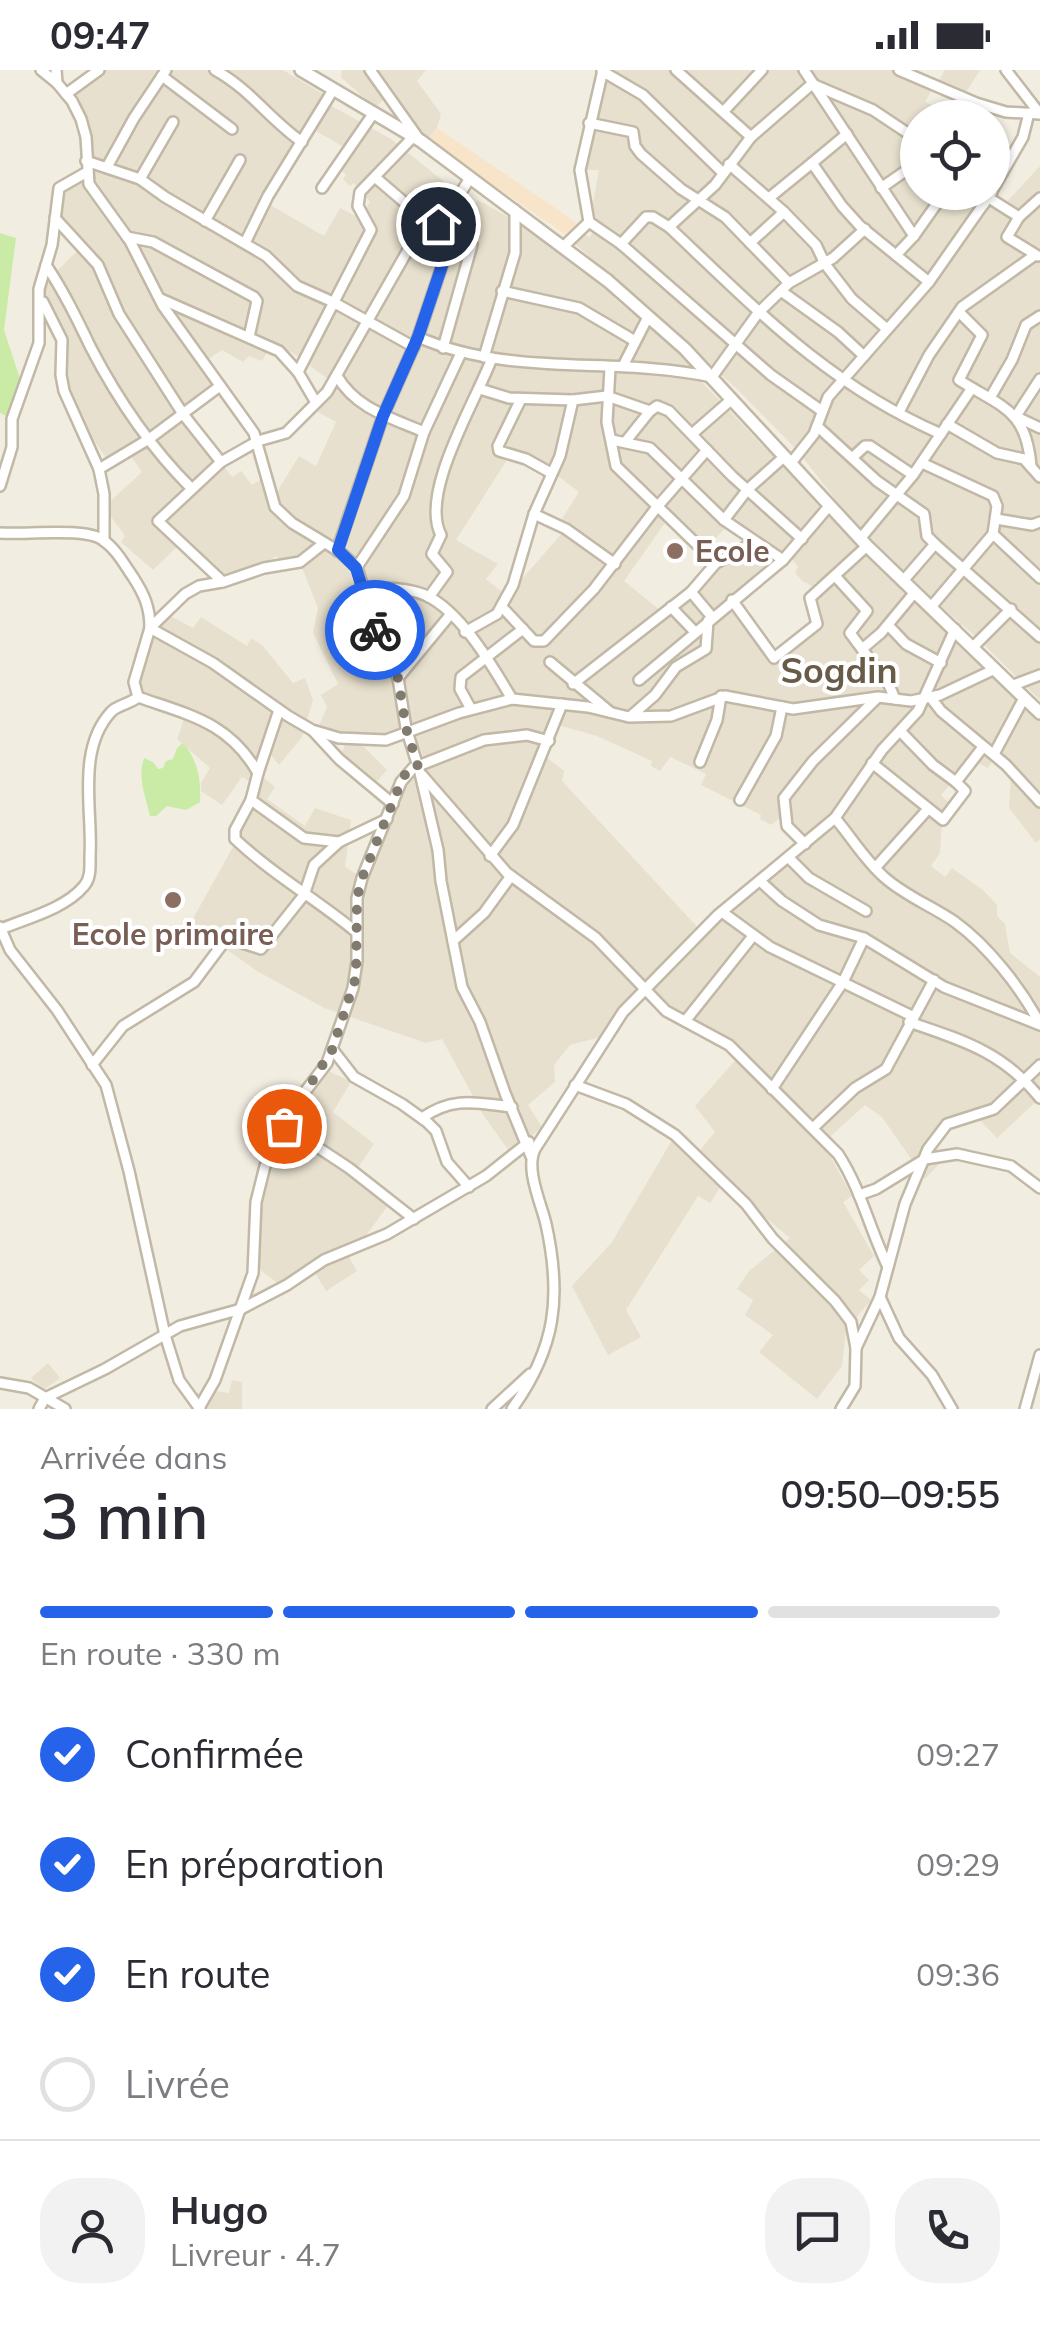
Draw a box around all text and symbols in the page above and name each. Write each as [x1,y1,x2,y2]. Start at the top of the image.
text: 09:47 [50,11,151,59]
map controls [900,100,1010,210]
button: locate [900,100,1010,210]
pin [396,182,481,267]
icon: home [411,197,466,252]
place label: Ecole [695,532,770,570]
marker: Ecole [664,540,686,562]
courier [325,580,425,680]
icon: bike [348,603,403,658]
district label: Sogdin [780,648,898,692]
marker: Ecole primaire [162,889,184,911]
place label: Ecole primaire [72,915,274,953]
pin [242,1084,327,1169]
icon: bag [257,1099,312,1154]
text: Arrivée dans [40,1437,227,1477]
text: 09:50–09:55 [780,1470,1000,1518]
text: 3 min [40,1474,209,1555]
text: En route · 330 m [40,1633,281,1673]
icon: check [40,1727,95,1782]
text: Confirmée [125,1730,304,1778]
text: 09:27 [916,1734,1000,1774]
icon: check [40,1837,95,1892]
text: En préparation [125,1840,385,1888]
text: 09:29 [916,1844,1000,1884]
icon: check [40,1947,95,2002]
text: En route [125,1950,271,1998]
text: 09:36 [916,1954,1000,1994]
text: Livrée [125,2060,230,2108]
button: person [40,2178,145,2283]
button: chat [765,2178,870,2283]
button: phone [895,2178,1000,2283]
text: Hugo [170,2186,268,2234]
text: Livreur · 4.7 [170,2234,341,2274]

